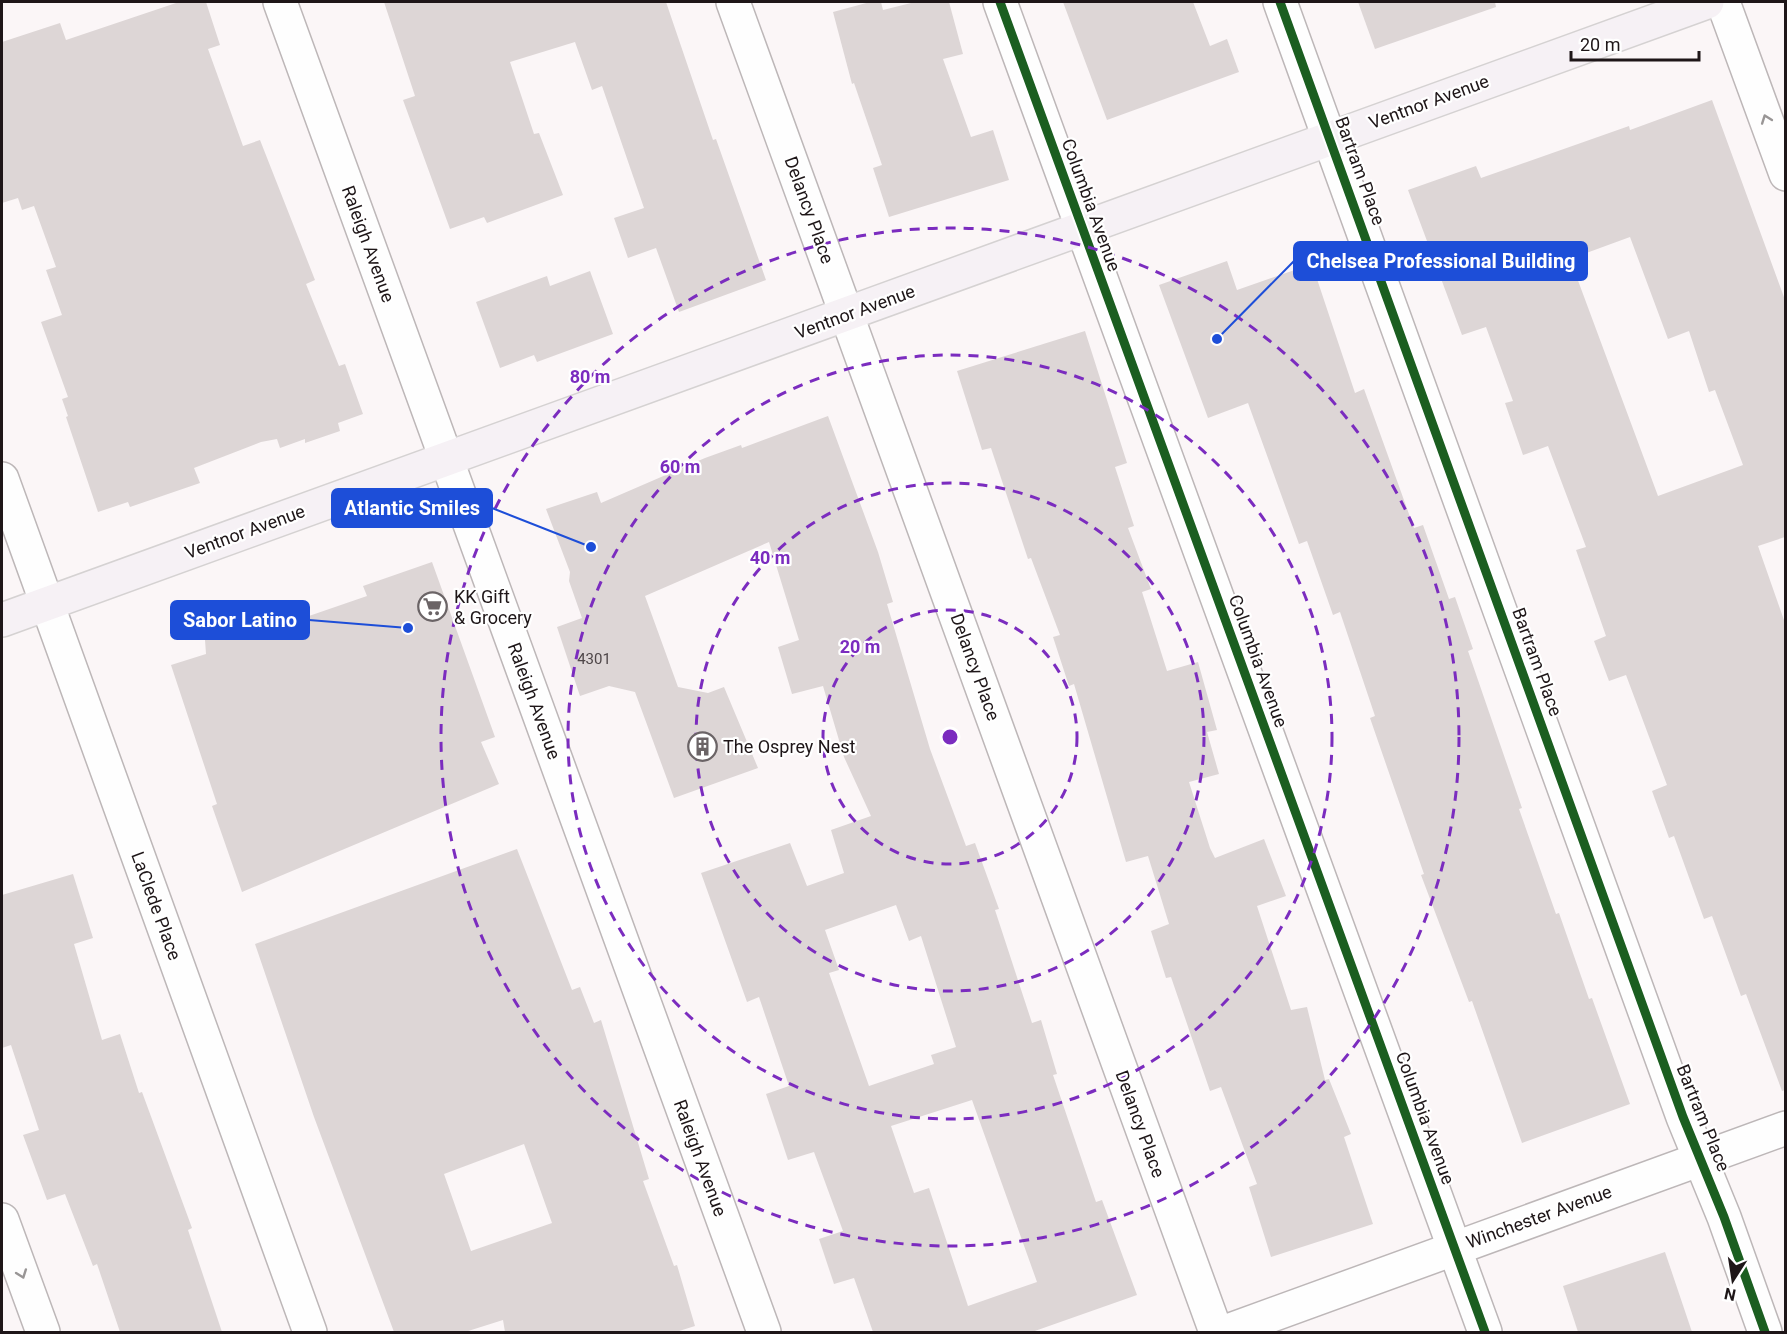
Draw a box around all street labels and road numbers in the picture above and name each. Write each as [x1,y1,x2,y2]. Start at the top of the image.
street label: Ventnor Avenue [1366,70,1492,133]
street label: Bartram Place [1331,114,1390,228]
street label: Columbia Avenue [1058,136,1125,274]
street label: Delancy Place [780,153,839,266]
street label: Raleigh Avenue [338,183,399,305]
street label: Ventnor Avenue [792,280,918,343]
street label: Ventnor Avenue [182,500,308,563]
street label: Columbia Avenue [1225,592,1292,730]
street label: Bartram Place [1508,605,1567,719]
street label: Delancy Place [946,610,1005,723]
street label: Raleigh Avenue [504,640,565,762]
street label: LaClede Place [127,849,186,963]
street label: Columbia Avenue [1392,1049,1459,1187]
street label: Bartram Place [1672,1061,1734,1174]
street label: Delancy Place [1111,1067,1170,1180]
street label: Raleigh Avenue [670,1097,731,1219]
street label: Winchester Avenue [1463,1180,1614,1253]

